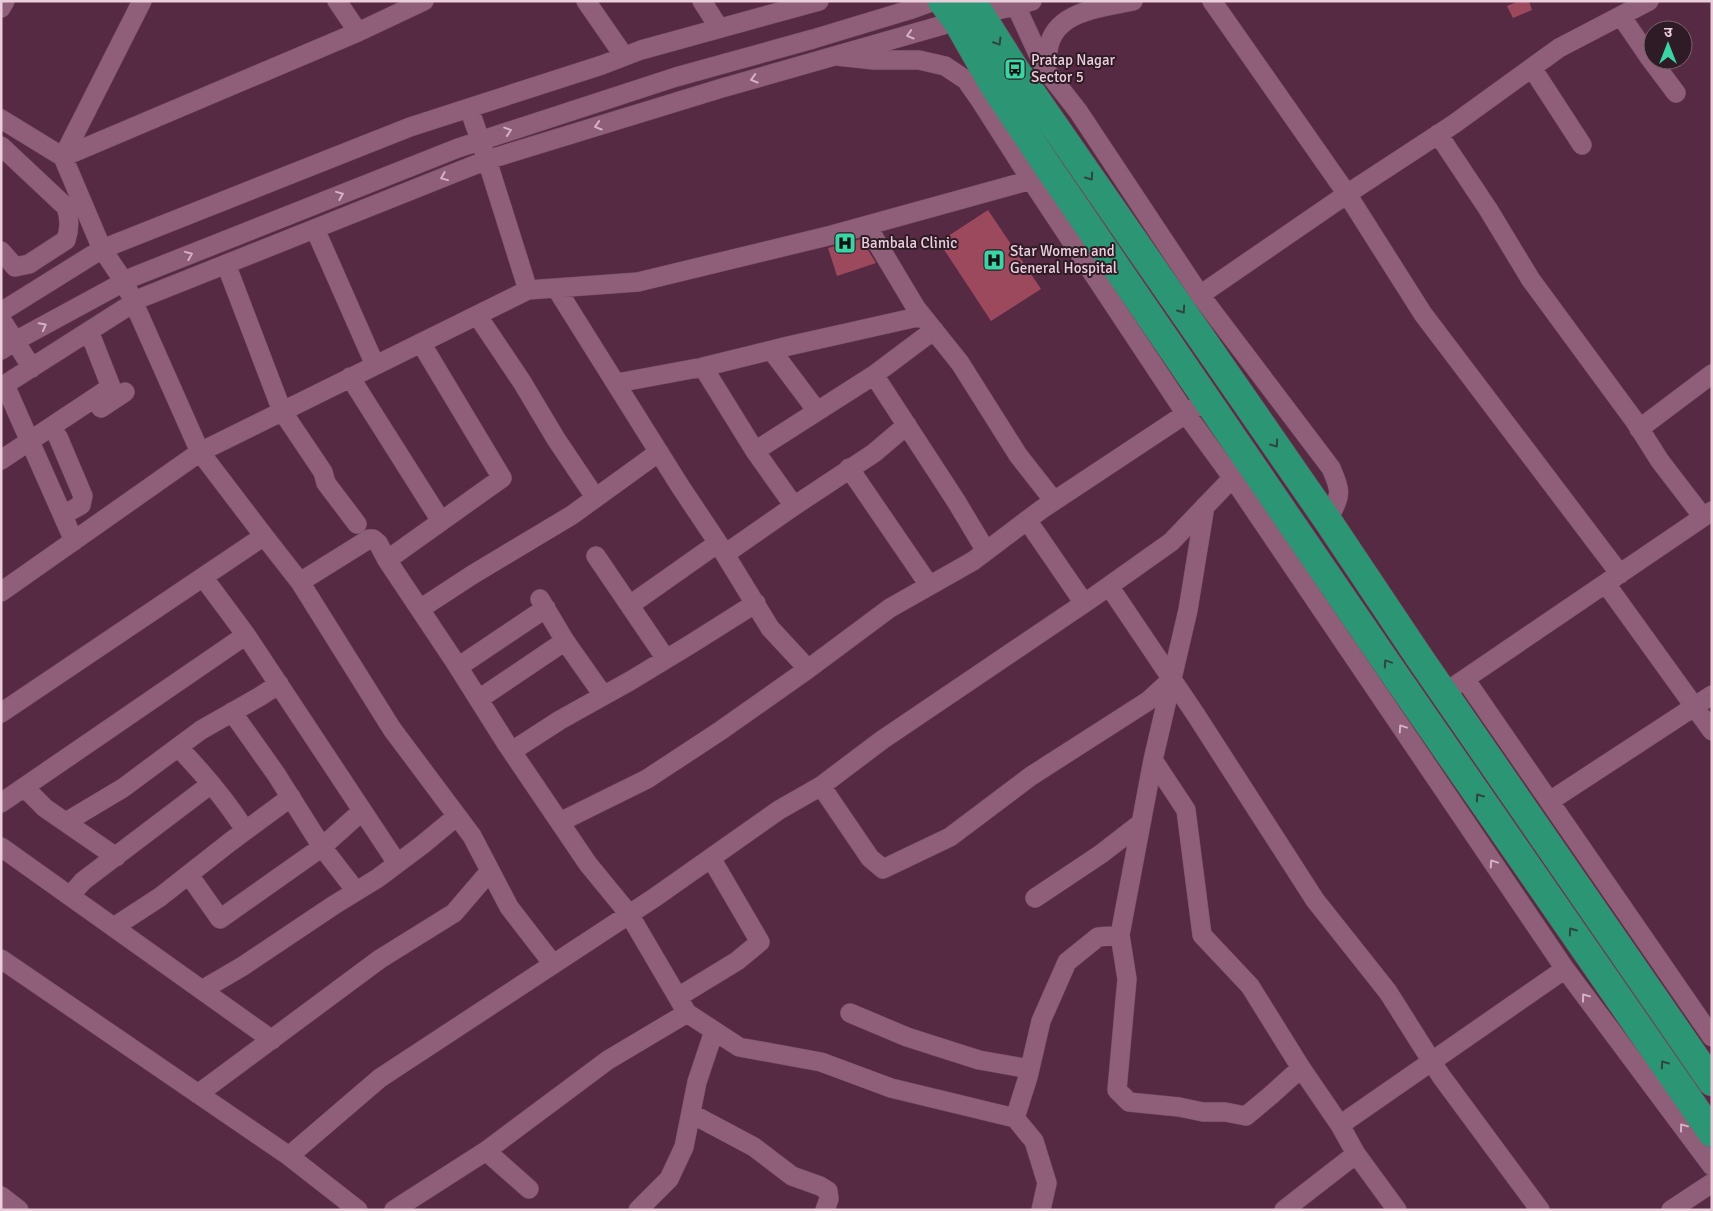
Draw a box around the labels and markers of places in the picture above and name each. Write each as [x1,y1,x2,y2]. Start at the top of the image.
place label: Pratap Nagar Sector 5 [1031,51,1115,86]
bus stop icon: Pratap Nagar Sector 5 [1003,57,1027,81]
hospital icon: Bambala Clinic [833,231,857,255]
place label: Bambala Clinic [861,234,957,252]
place label: Star Women and General Hospital [1010,242,1117,277]
hospital icon: Star Women and General Hospital [982,248,1006,272]

